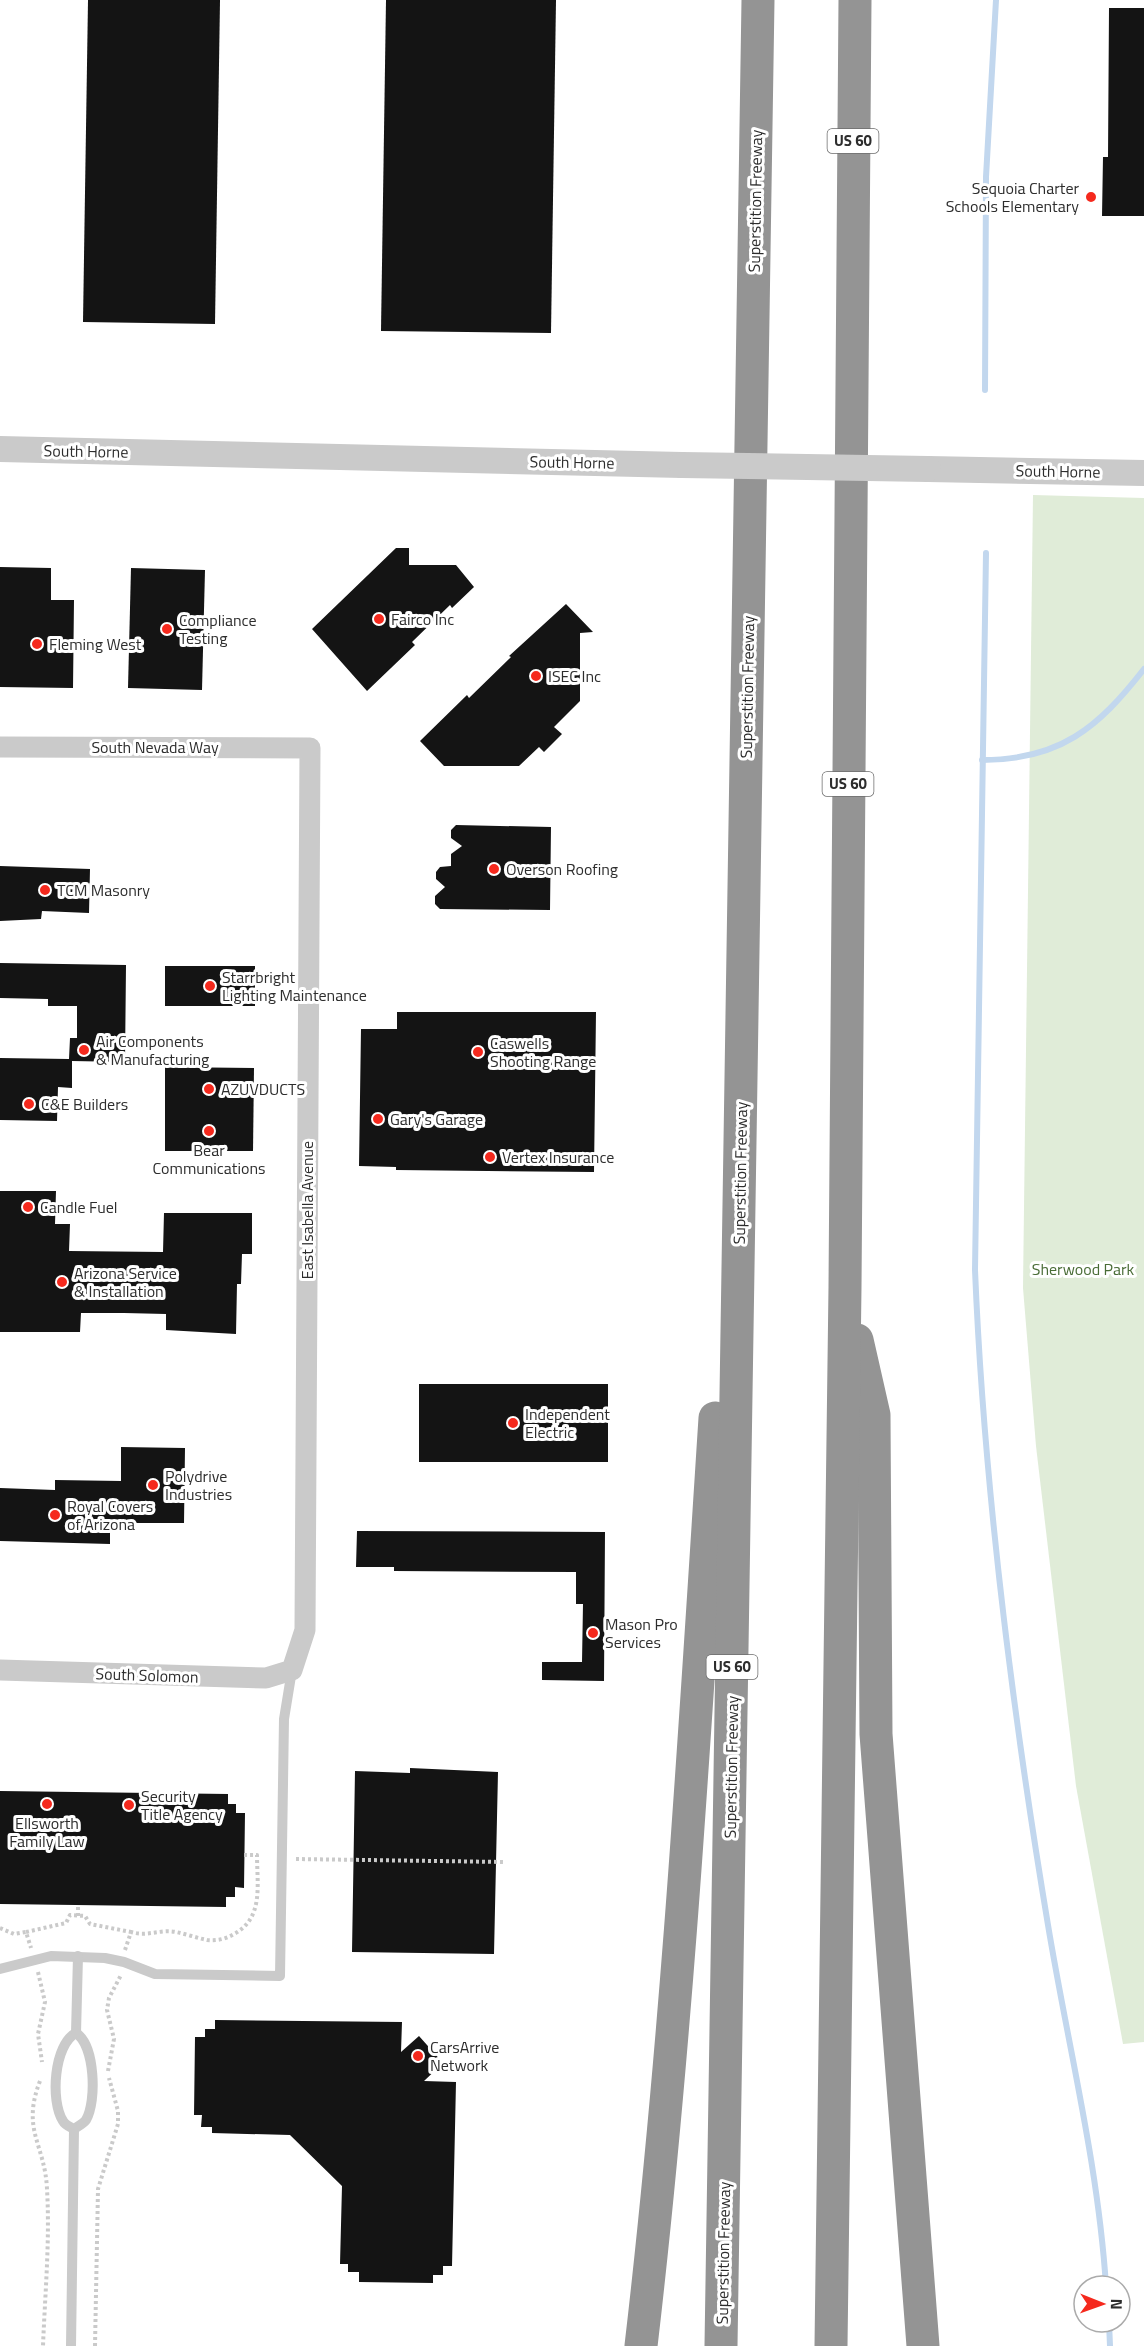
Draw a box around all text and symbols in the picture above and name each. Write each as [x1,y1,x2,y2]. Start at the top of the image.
street label: Superstition Freeway [742,129,768,273]
road number: US 60 [828,129,878,153]
place label: Sequoia Charter Schools Elementary [946,176,1079,218]
marker: Sequoia Charter Schools Elementary [1084,190,1098,204]
street label: South Horne [43,438,129,464]
street label: South Horne [529,449,615,475]
street label: South Horne [1015,458,1101,484]
place label: Fairco Inc [391,607,454,631]
place label: Compliance Testing [179,608,257,650]
marker: Fairco Inc [372,612,386,626]
street label: Superstition Freeway [734,615,760,759]
marker: Compliance Testing [160,622,174,636]
place label: Fleming West [49,632,142,656]
marker: Fleming West [30,637,44,651]
place label: ISEC Inc [548,664,601,688]
marker: ISEC Inc [529,669,543,683]
street label: South Nevada Way [91,735,219,759]
road number: US 60 [822,772,874,796]
place label: Overson Roofing [506,857,618,881]
marker: Overson Roofing [487,862,501,876]
place label: TCM Masonry [57,878,150,902]
marker: TCM Masonry [38,883,52,897]
place label: Starrbright Lighting Maintenance [222,965,367,1007]
marker: Starrbright Lighting Maintenance [203,979,217,993]
place label: Air Components & Manufacturing [96,1029,209,1071]
place label: Caswells Shooting Range [490,1031,596,1073]
marker: Air Components & Manufacturing [77,1043,91,1057]
marker: Caswells Shooting Range [471,1045,485,1059]
place label: AZUVDUCTS [221,1077,305,1101]
marker: AZUVDUCTS [202,1082,216,1096]
place label: C&E Builders [41,1092,128,1116]
marker: C&E Builders [22,1097,36,1111]
street label: Superstition Freeway [727,1101,753,1245]
place label: Gary's Garage [390,1107,483,1131]
marker: Gary's Garage [371,1112,385,1126]
marker: Bear Communications [202,1124,216,1138]
place label: Bear Communications [153,1138,265,1180]
street label: East Isabella Avenue [295,1141,319,1279]
place label: Vertex Insurance [502,1145,614,1169]
marker: Vertex Insurance [483,1150,497,1164]
place label: Candle Fuel [40,1195,117,1219]
marker: Candle Fuel [21,1200,35,1214]
park label: Sherwood Park [1032,1257,1135,1281]
place label: Arizona Service & Installation [74,1261,177,1303]
marker: Arizona Service & Installation [55,1275,69,1289]
place label: Independent Electric [525,1402,610,1444]
marker: Independent Electric [506,1416,520,1430]
place label: Polydrive Industries [165,1464,232,1506]
marker: Polydrive Industries [146,1478,160,1492]
place label: Royal Covers of Arizona [67,1494,153,1536]
marker: Royal Covers of Arizona [48,1508,62,1522]
place label: Mason Pro Services [605,1612,678,1654]
marker: Mason Pro Services [586,1626,600,1640]
road number: US 60 [706,1655,758,1679]
street label: South Solomon [95,1661,199,1689]
street label: Superstition Freeway [718,1695,744,1839]
place label: Security Title Agency [141,1784,223,1826]
marker: Ellsworth Family Law [40,1797,54,1811]
marker: Security Title Agency [122,1798,136,1812]
place label: Ellsworth Family Law [9,1811,85,1853]
place label: CarsArrive Network [430,2035,499,2077]
marker: CarsArrive Network [411,2049,425,2063]
street label: Superstition Freeway [710,2181,736,2325]
north arrow [1072,2274,1132,2334]
text: N [1105,2299,1129,2310]

